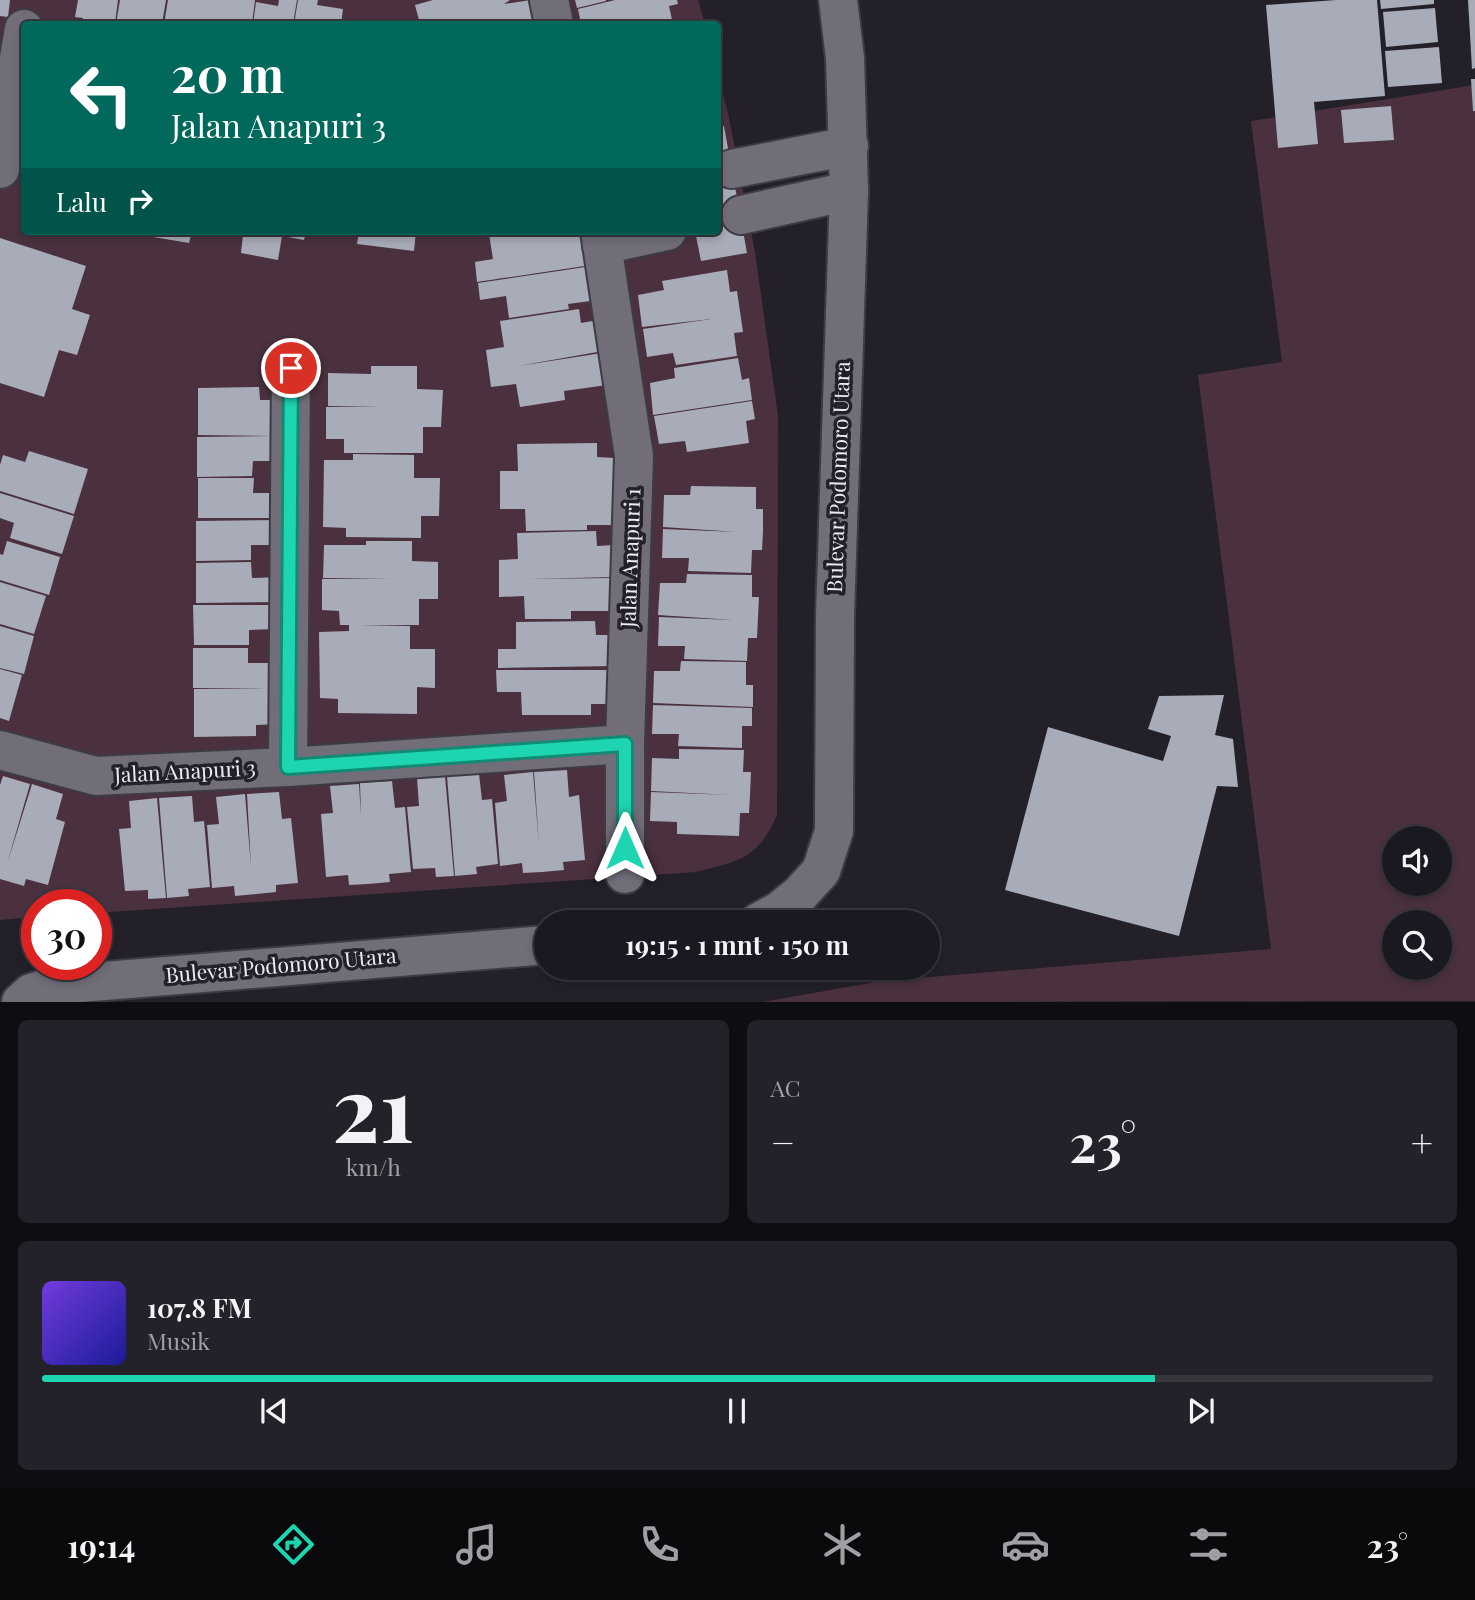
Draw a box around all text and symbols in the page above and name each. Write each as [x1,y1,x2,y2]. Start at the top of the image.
text: 20 m [171,40,284,105]
icon: left [56,49,147,140]
text: Jalan Anapuri 3 [171,103,386,146]
icon: right [121,182,159,220]
text: Lalu [56,184,107,219]
pin [261,338,321,398]
icon: arrive [272,349,310,387]
street label: Bulevar Podomoro Utara [819,360,855,593]
street label: Jalan Anapuri 1 [613,488,645,629]
street label: Jalan Anapuri 3 [113,752,256,788]
position arrow [588,811,662,885]
map controls [1382,826,1452,980]
button: sound [1382,826,1452,896]
speed limit sign: 30 [21,889,112,980]
button: search [1382,910,1452,980]
text: 19:15 · 1 mnt · 150 m [625,927,849,962]
street label: Bulevar Podomoro Utara [164,940,398,988]
text: 21 [332,1045,414,1166]
text: AC [771,1072,801,1103]
text: 23° [1069,1107,1136,1176]
text: − [771,1116,795,1167]
text: + [1411,1116,1433,1167]
text: km/h [346,1151,401,1182]
text: 107.8 FM [147,1290,252,1325]
text: Musik [147,1325,210,1356]
icon: previous [255,1392,293,1430]
icon: pause [718,1392,756,1430]
icon: next [1182,1392,1220,1430]
icon: directions [269,1520,318,1569]
icon: music [452,1520,501,1569]
icon: phone [635,1520,684,1569]
icon: climate [818,1520,867,1569]
icon: car [1001,1520,1050,1569]
icon: filters [1184,1520,1233,1569]
text: 19:14 [67,1523,135,1566]
text: 23° [1367,1523,1408,1566]

